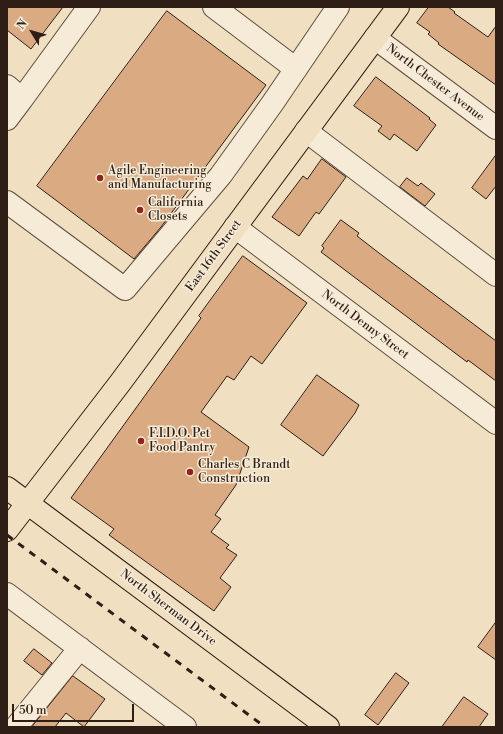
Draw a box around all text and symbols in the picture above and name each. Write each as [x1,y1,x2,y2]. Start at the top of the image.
north arrow [12,12,52,52]
text: N [14,17,31,32]
street label: North Chester Avenue [383,41,487,125]
place label: Agile Engineering and Manufacturing [108,164,211,192]
marker: Agile Engineering and Manufacturing [95,173,105,183]
place label: California Closets [148,196,203,224]
marker: California Closets [135,205,145,215]
street label: East 16th Street [183,217,245,295]
street label: North Denny Street [319,287,411,363]
place label: F.I.D.O. Pet Food Pantry [149,427,215,455]
marker: F.I.D.O. Pet Food Pantry [136,436,146,446]
place label: Charles C Brandt Construction [198,458,290,486]
marker: Charles C Brandt Construction [185,467,195,477]
street label: North Sherman Drive [117,567,219,649]
scale bar [14,696,136,722]
text: 50 m [19,703,47,718]

